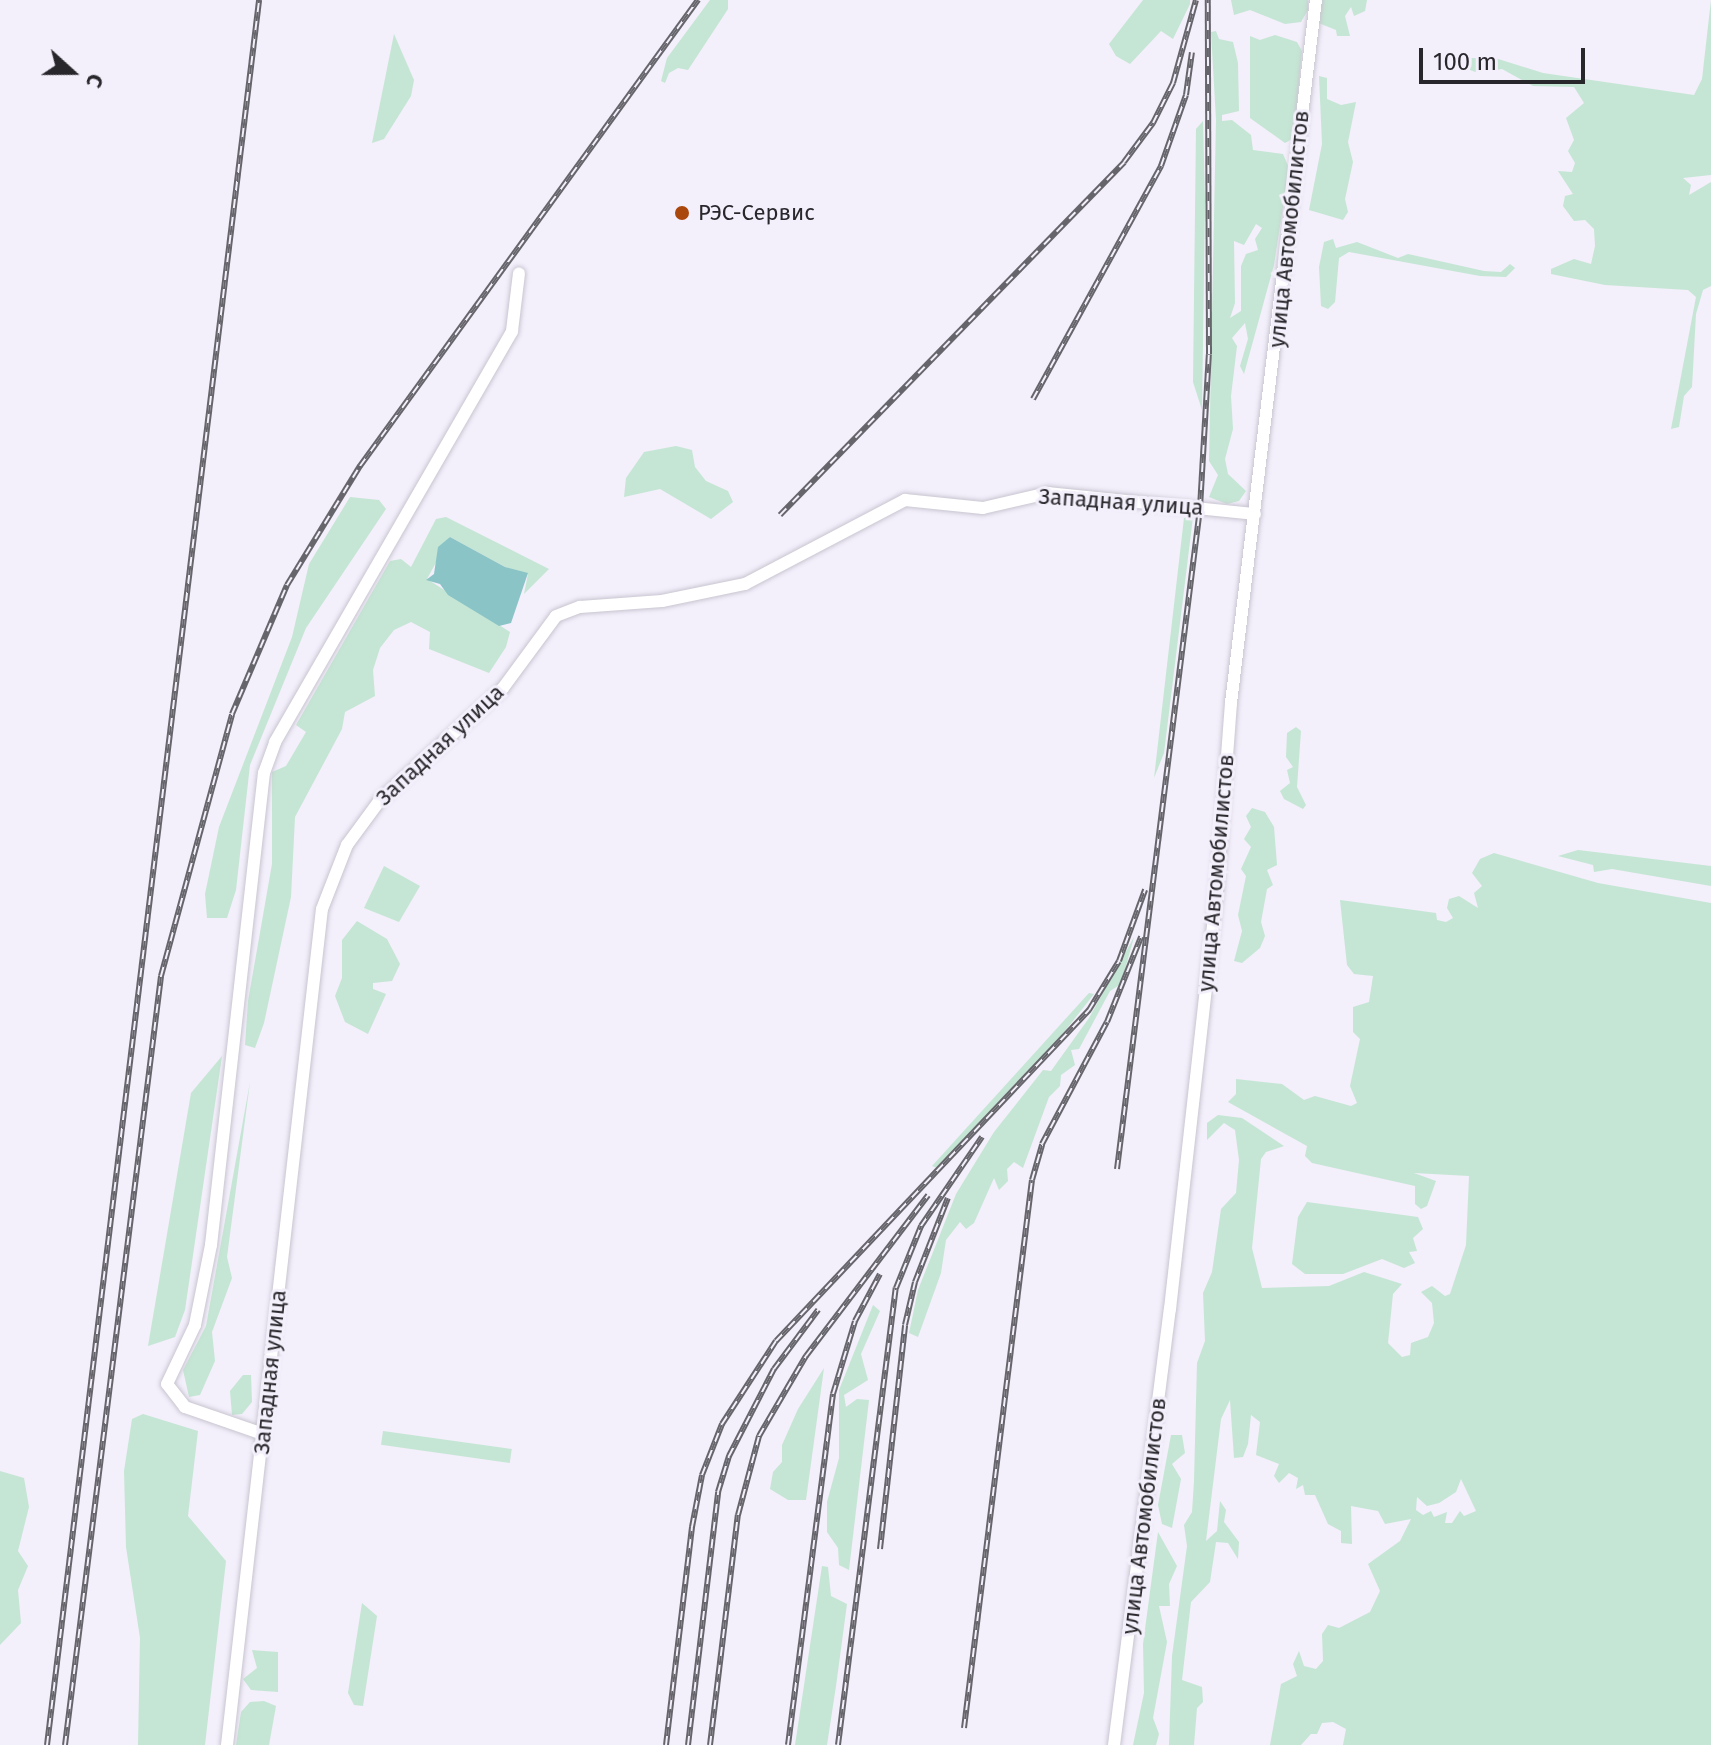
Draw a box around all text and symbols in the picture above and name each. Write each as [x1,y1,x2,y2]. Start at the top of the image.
north arrow [32,32,112,112]
scale bar [1423,32,1589,82]
text: 100 m [1433,48,1497,76]
text: С [80,70,110,92]
street label: улица Автомобилистов [1263,109,1315,349]
place label: РЭС-Сервис [698,200,815,226]
marker: РЭС-Сервис [673,204,691,222]
street label: Западная улица [1038,483,1204,521]
street label: Западная улица [371,679,509,811]
street label: улица Автомобилистов [1192,753,1240,993]
street label: Западная улица [248,1289,292,1455]
street label: улица Автомобилистов [1116,1396,1172,1636]

